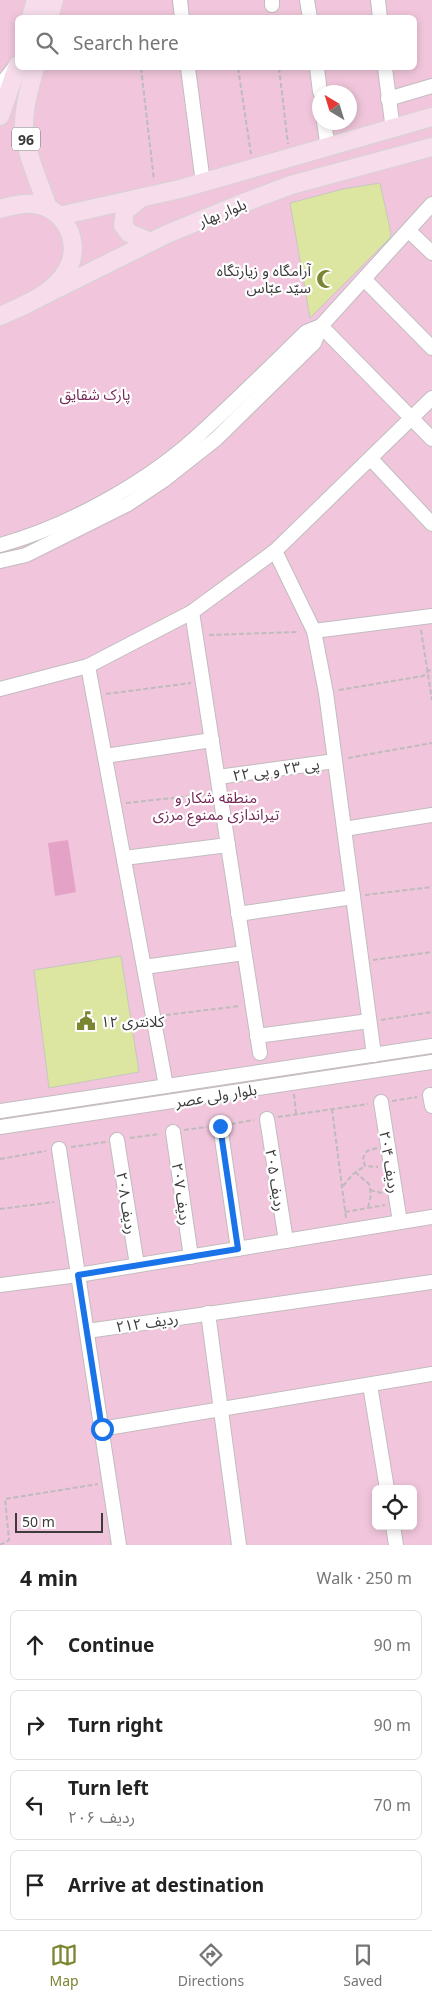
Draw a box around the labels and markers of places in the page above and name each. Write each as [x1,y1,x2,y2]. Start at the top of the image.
place label: آرامگاه و زیارتگاه سیّد عبّاس [217,260,312,297]
mosque icon: آرامگاه و زیارتگاه سیّد عبّاس [315,268,337,290]
public building icon: کلانتری ۱۲ [75,1010,97,1032]
place label: کلانتری ۱۲ [101,1011,165,1031]

